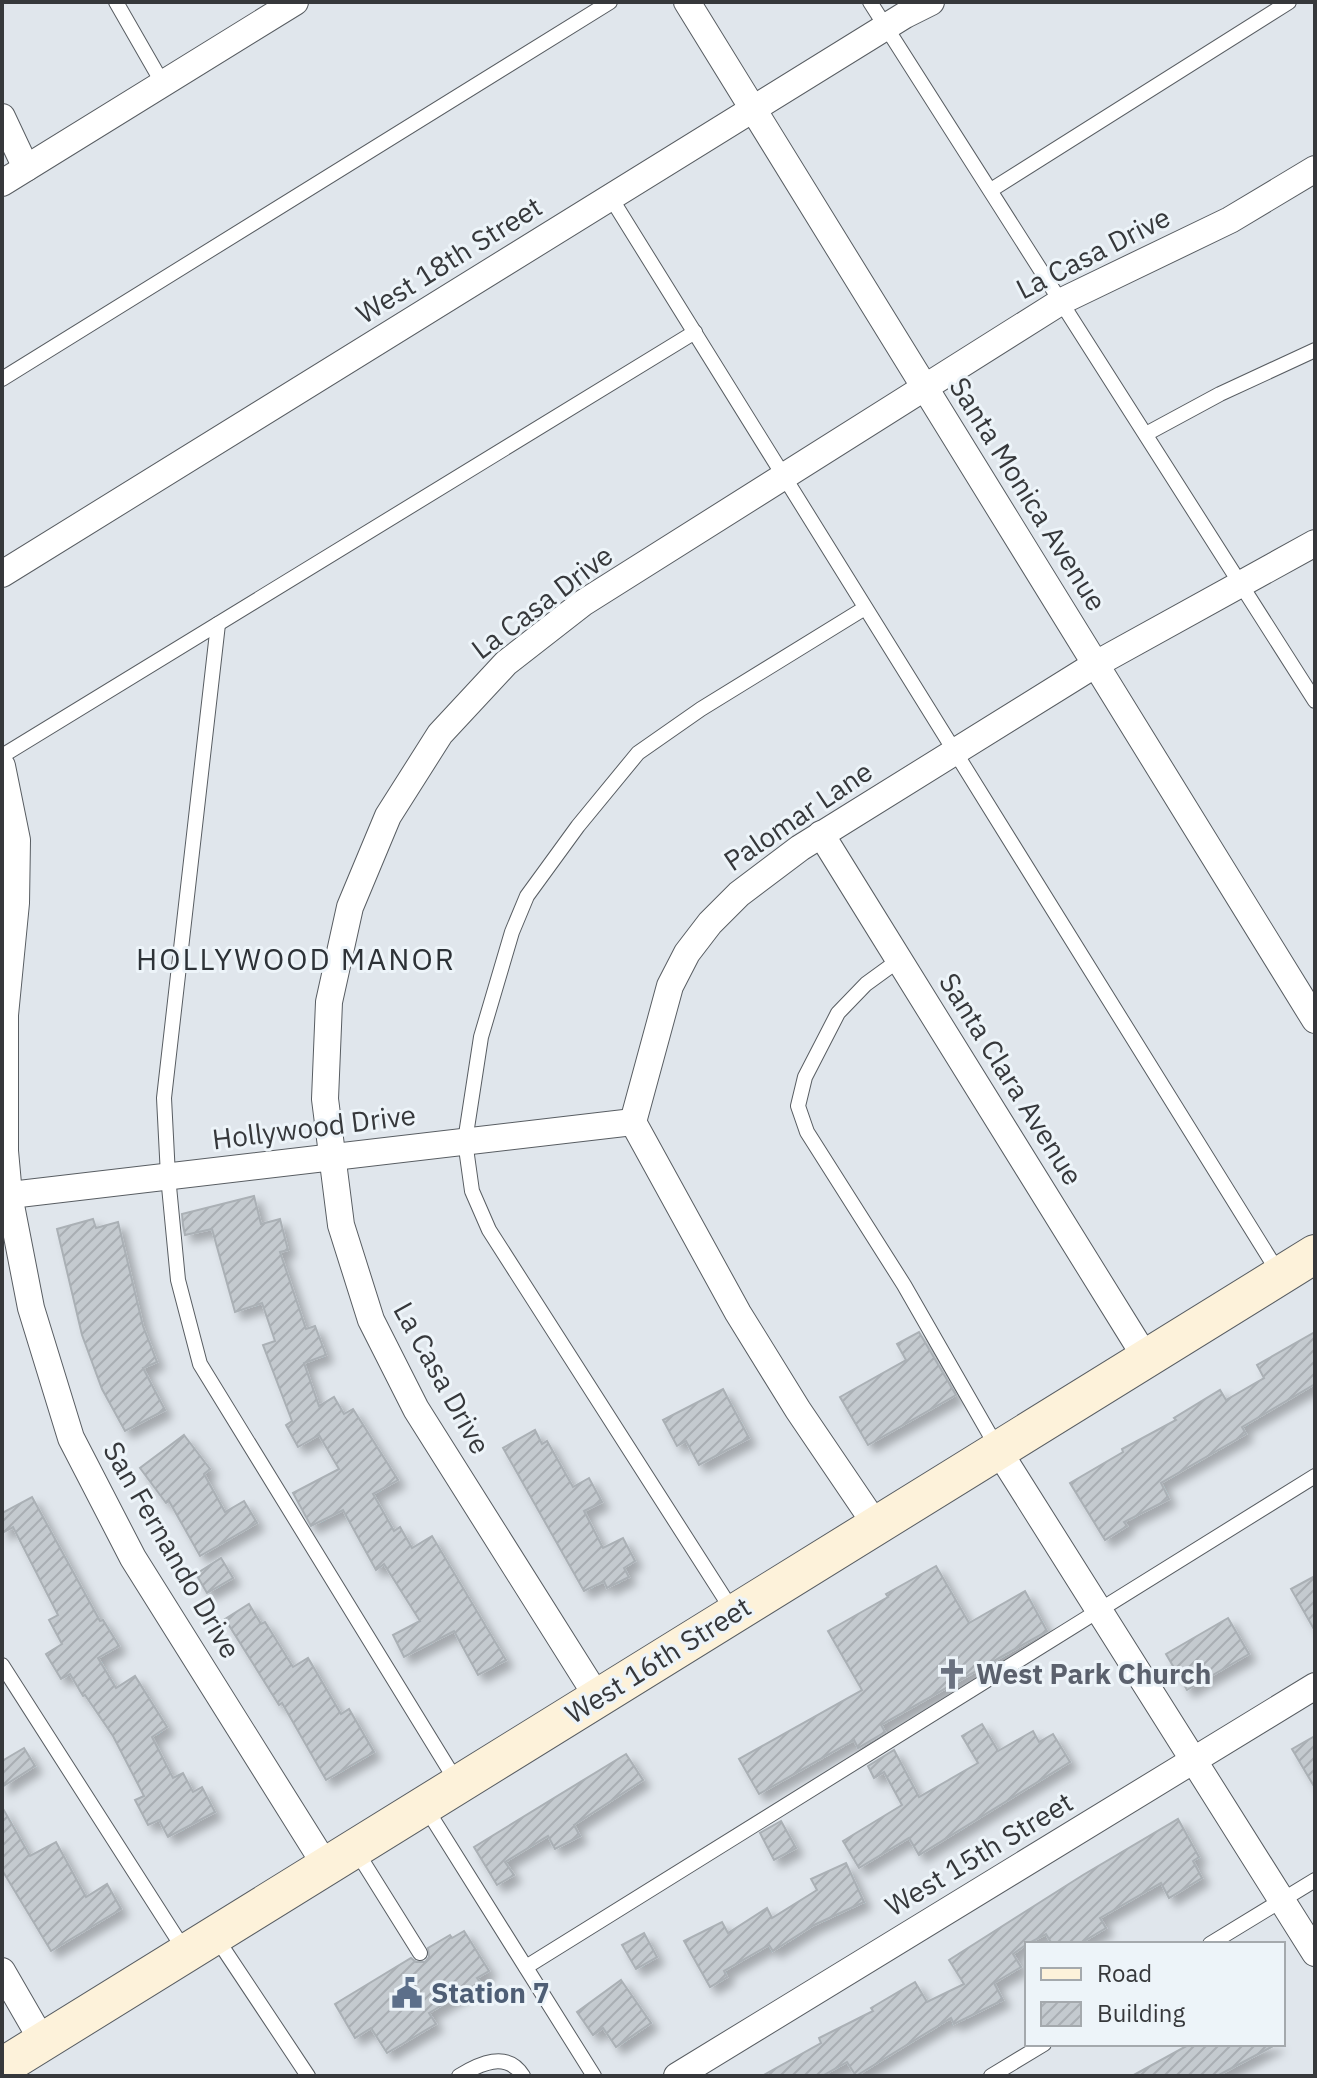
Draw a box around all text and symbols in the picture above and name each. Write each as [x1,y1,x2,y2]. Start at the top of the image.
street label: West 18th Street [349,188,549,332]
street label: La Casa Drive [1009,198,1176,307]
street label: Santa Monica Avenue [941,370,1115,618]
street label: La Casa Drive [463,536,620,667]
street label: Palomar Lane [716,752,879,879]
district label: HOLLYWOOD MANOR [136,939,456,978]
street label: Santa Clara Avenue [931,966,1092,1192]
street label: Hollywood Drive [210,1096,418,1157]
street label: La Casa Drive [386,1295,499,1460]
street label: San Fernando Drive [95,1435,250,1665]
street label: West 16th Street [558,1588,758,1732]
place label: West Park Church [976,1655,1211,1692]
church icon: West Park Church [935,1657,969,1691]
street label: West 15th Street [878,1783,1079,1924]
legend [1025,1942,1285,2046]
text: Road [1097,1957,1152,1989]
place label: Station 7 [431,1974,549,2011]
public building icon: Station 7 [390,1976,424,2010]
text: Building [1097,1997,1185,2029]

